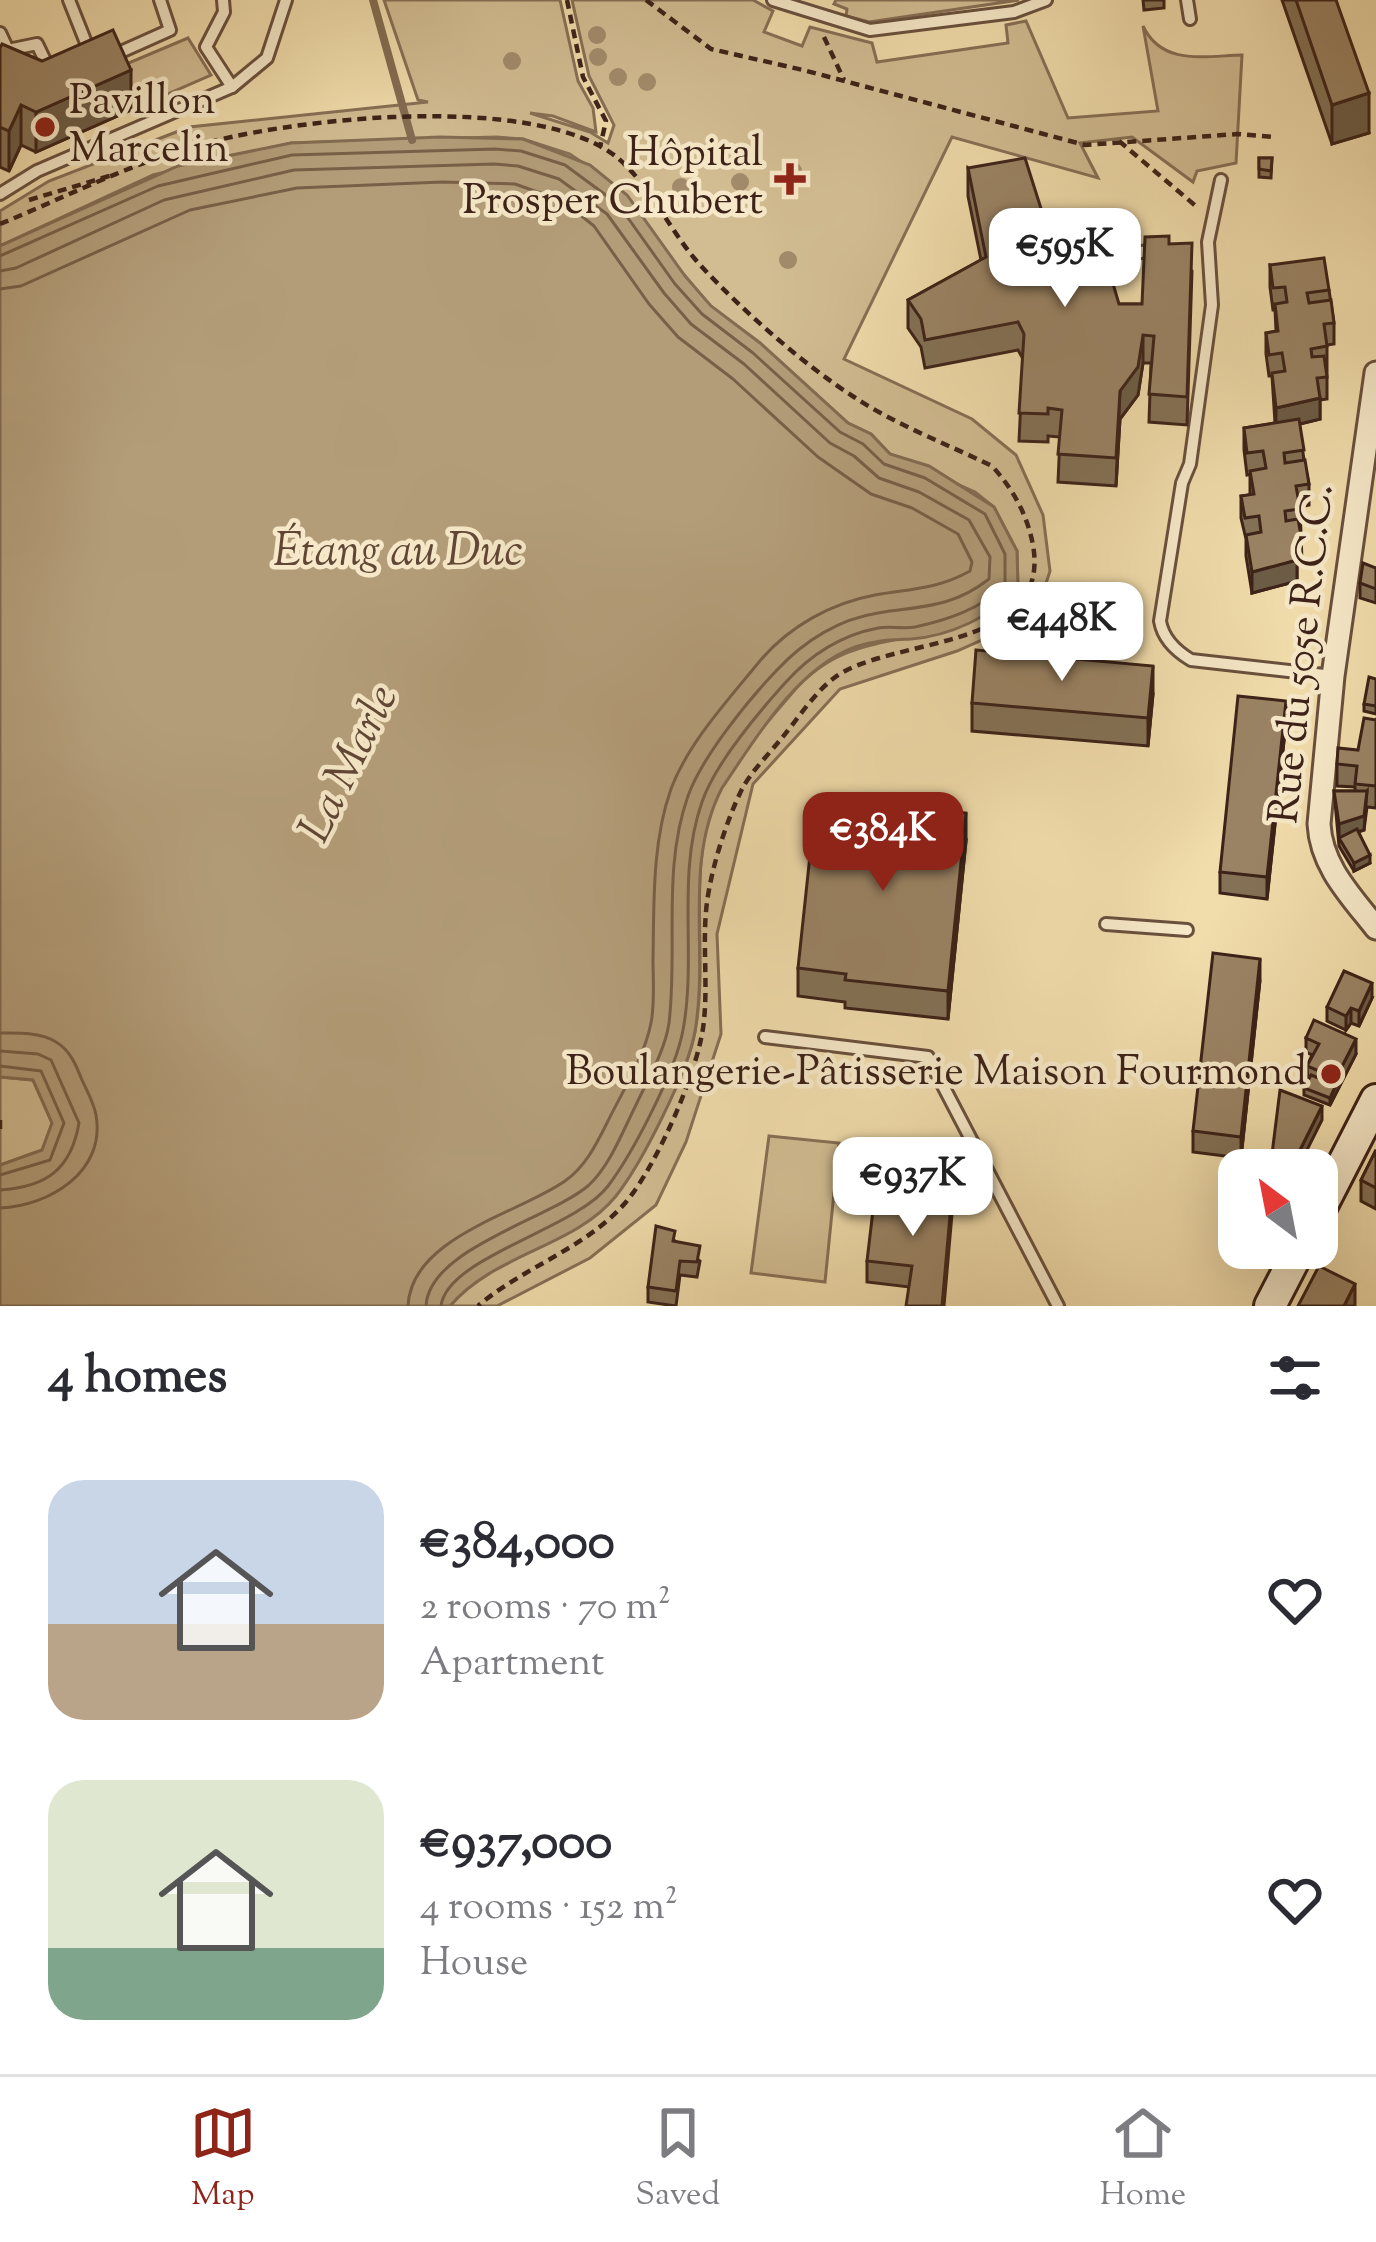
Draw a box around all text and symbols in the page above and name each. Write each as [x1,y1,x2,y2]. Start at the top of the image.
place label: Pavillon Marcelin [69,73,229,181]
marker: Pavillon Marcelin [32,114,58,140]
place label: Hôpital Prosper Chubert [463,125,763,233]
marker: Hôpital Prosper Chubert [774,163,806,195]
pin: €595K [981,208,1149,310]
text: €595K [1016,219,1114,275]
street label: Rue du 505e R.C.C. [1256,481,1352,827]
water label: Étang au Duc [273,521,523,586]
pin: €448K [978,582,1146,684]
text: €448K [1007,593,1117,649]
water label: La Marle [285,675,417,855]
pin: €384K [799,792,967,894]
text: €384K [830,803,936,859]
place label: Boulangerie-Pâtisserie Maison Fourmond [566,1044,1307,1104]
marker: Boulangerie-Pâtisserie Maison Fourmond [1318,1061,1344,1087]
pin: €937K [829,1137,997,1239]
text: €937K [860,1148,966,1204]
north arrow [1218,1149,1338,1269]
map controls [1218,1149,1338,1269]
text: 4 homes [48,1342,227,1415]
icon: filters [1262,1345,1328,1411]
text: €384,000 [420,1508,615,1581]
icon: home [144,1528,288,1672]
icon: heart [1262,1567,1328,1633]
text: 2 rooms · 70 m² [420,1581,671,1637]
text: Apartment [420,1637,604,1693]
text: €937,000 [420,1808,612,1881]
icon: home [144,1828,288,1972]
icon: heart [1262,1867,1328,1933]
text: 4 rooms · 152 m² [420,1881,678,1937]
text: House [420,1937,528,1993]
tab: Map [190,2100,256,2220]
tab: Saved [635,2100,720,2220]
tab: Home [1100,2100,1186,2220]

